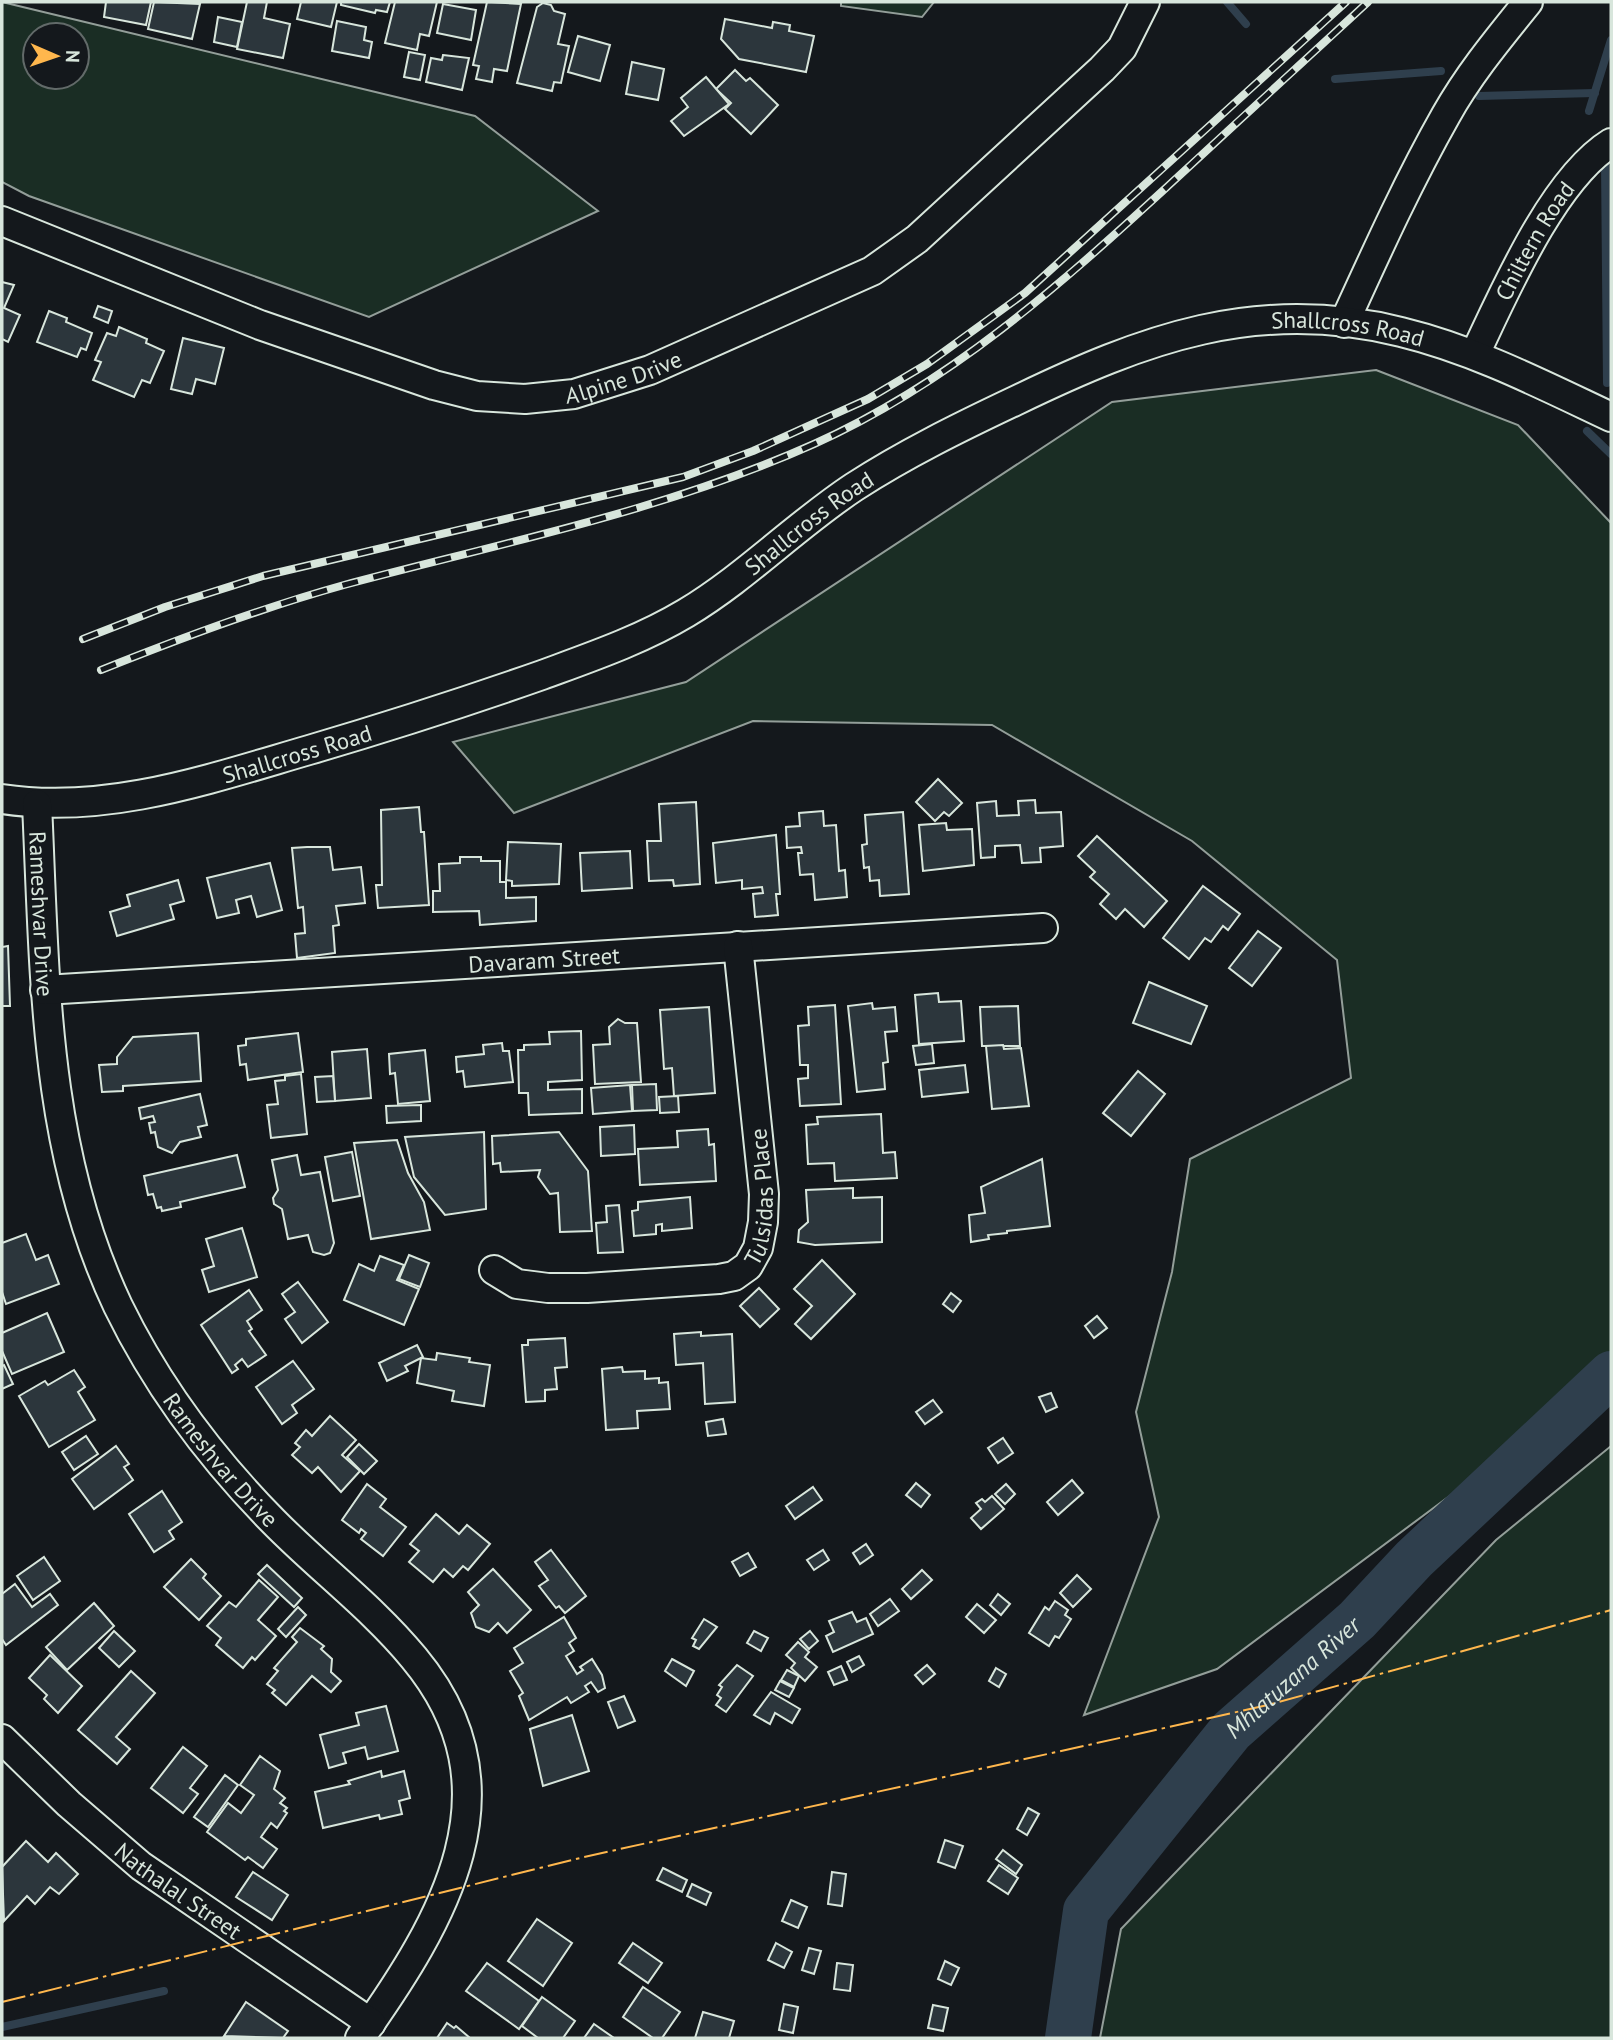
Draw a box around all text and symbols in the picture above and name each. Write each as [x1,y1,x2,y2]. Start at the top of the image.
north arrow [21,21,91,91]
text: N [61,50,85,63]
street label: Chiltern Road [1488,175,1580,305]
street label: Shallcross Road [1270,304,1428,352]
street label: Alpine Drive [564,343,686,409]
street label: Shallcross Road [738,464,878,581]
street label: Shallcross Road [219,717,375,789]
street label: Rameshvar Drive [24,831,61,998]
street label: Davaram Street [467,940,621,978]
street label: Tulsidas Place [737,1127,779,1270]
street label: Rameshvar Drive [157,1387,285,1533]
water label: Mhlatuzana River [1218,1608,1368,1745]
street label: Nathalal Street [109,1836,248,1945]

